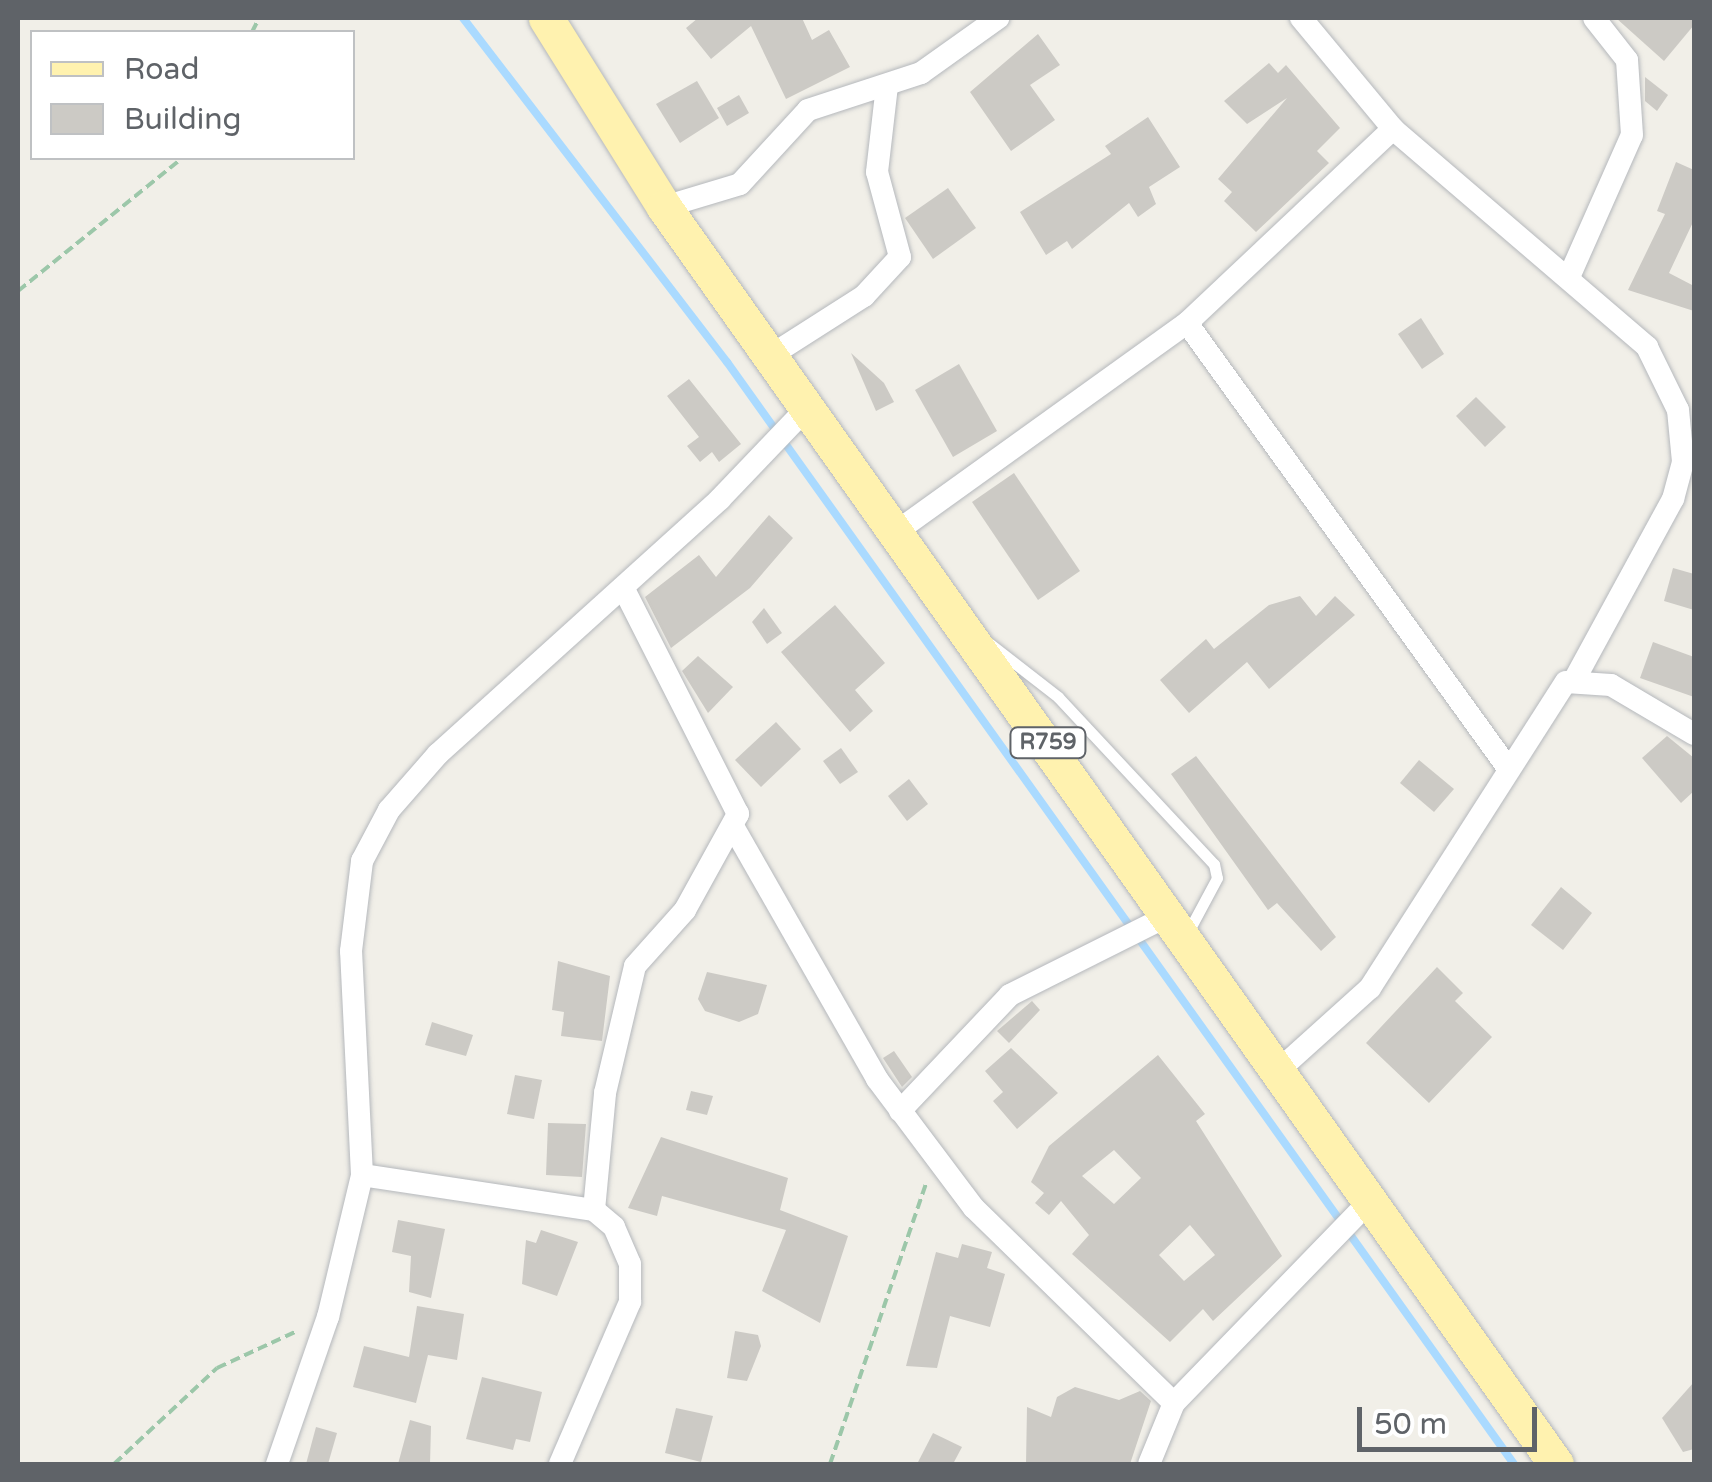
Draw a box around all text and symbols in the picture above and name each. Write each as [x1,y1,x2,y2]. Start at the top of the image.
legend [30,30,355,160]
text: Road [124,51,199,88]
text: Building [124,101,241,138]
road number: R759 [1008,726,1088,760]
scale bar [1362,1387,1542,1449]
text: 50 m [1374,1406,1447,1443]

